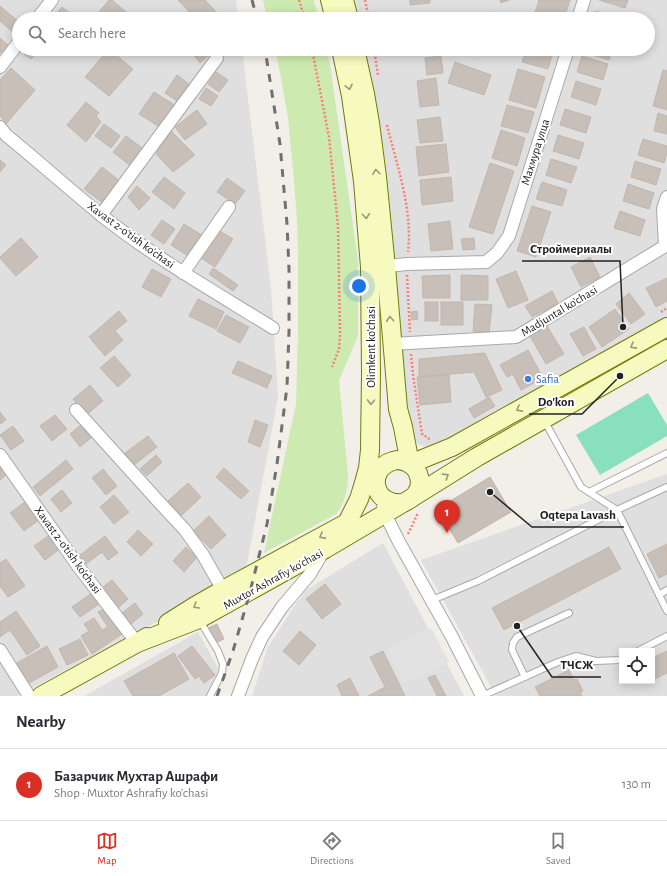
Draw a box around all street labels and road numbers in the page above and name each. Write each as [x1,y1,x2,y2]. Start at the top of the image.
street label: Махмура улца [519,117,552,187]
street label: Xavast 2-o'tish ko'chasi [85,199,177,271]
street label: Madjuntal ko'chasi [519,284,600,339]
street label: Olimkent ko'chasi [365,306,377,388]
street label: Xavast 2-o'tish ko'chasi [32,504,104,596]
street label: Muxtor Ashrafiy ko'chasi [221,547,325,612]

